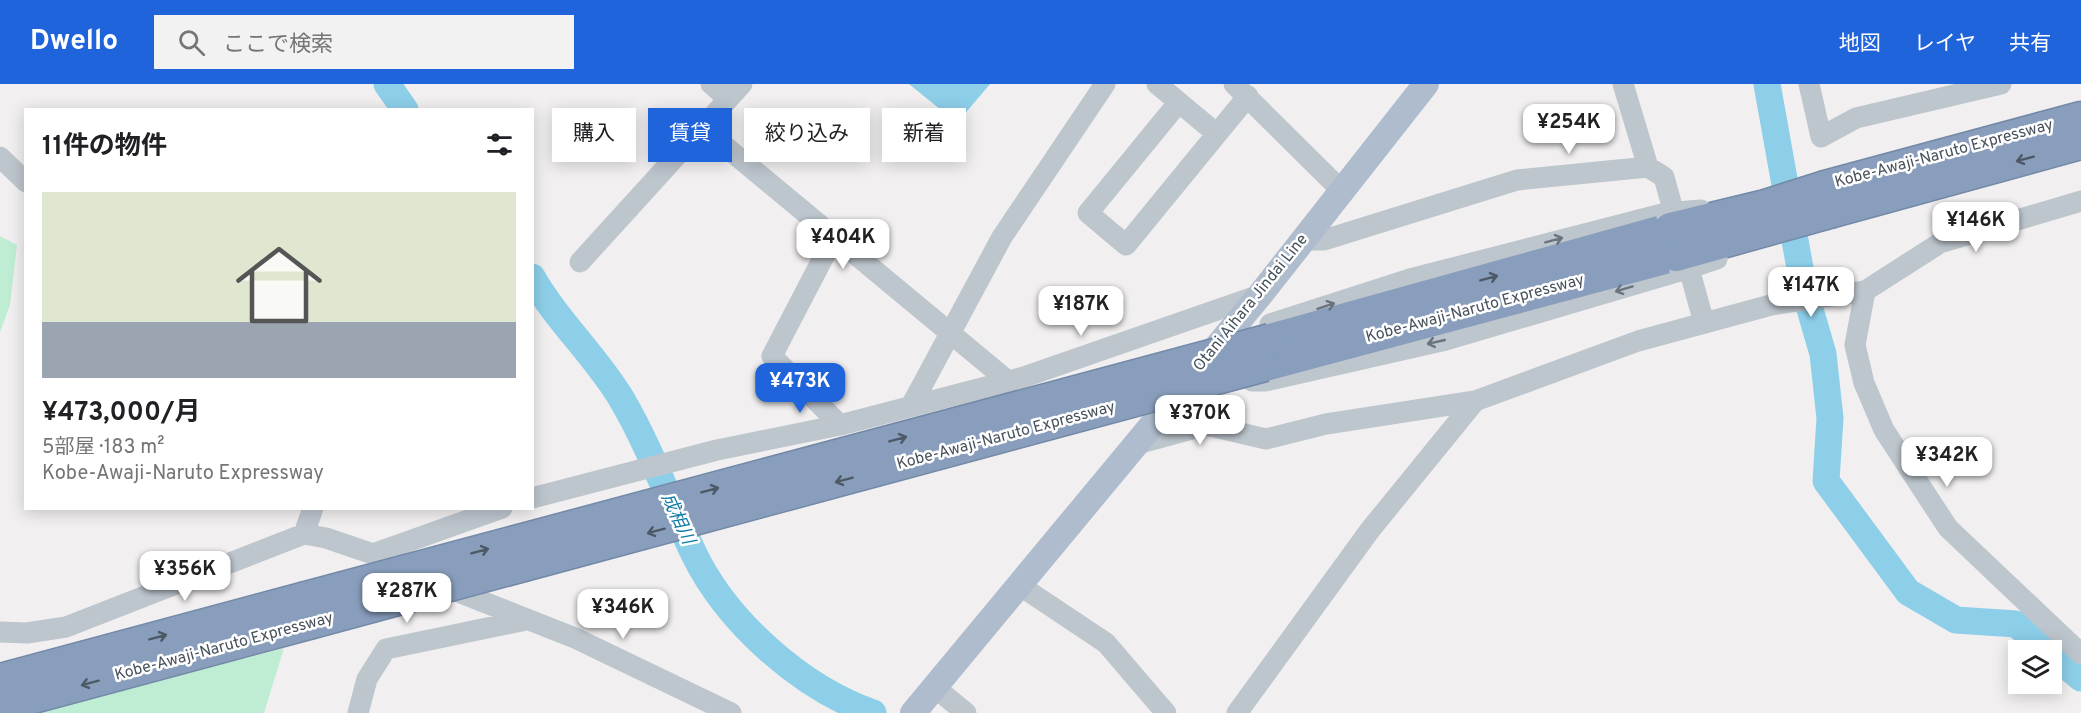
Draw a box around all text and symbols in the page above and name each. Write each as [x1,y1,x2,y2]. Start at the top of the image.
search box [154,15,574,69]
text: Dwello [30,24,118,60]
icon: search [175,26,208,59]
text: 地図 [1839,31,1881,58]
text: レイヤ [1914,31,1976,58]
text: 共有 [2009,31,2051,58]
text: ここで検索 [223,32,333,59]
pin: ¥254K [1527,104,1611,155]
chip: 購入 [552,108,636,162]
chip: 賃貸 [648,108,732,162]
chip: 絞り込み [744,108,870,162]
chip: 新着 [882,108,966,162]
text: ¥254K [1537,110,1601,136]
street label: Kobe-Awaji-Naruto Expressway [1833,115,2055,193]
icon: filters [483,128,516,161]
text: 11件の物件 [42,131,167,164]
one-way arrow [2015,154,2034,165]
pin: ¥146K [1934,202,2018,253]
text: ¥146K [1946,208,2006,234]
pin: ¥404K [801,219,885,270]
text: ¥404K [810,225,876,251]
street label: Otani Aihara Jindai Line [1189,230,1313,376]
icon: home [225,231,333,339]
one-way arrow [1544,234,1563,246]
pin: ¥147K [1769,267,1853,318]
street label: Kobe-Awaji-Naruto Expressway [1364,270,1586,348]
one-way arrow [1479,272,1498,284]
text: ¥147K [1782,273,1840,299]
one-way arrow [1615,284,1634,295]
pin: ¥187K [1039,286,1123,337]
text: ¥187K [1052,292,1110,318]
one-way arrow [1316,300,1335,311]
one-way arrow [1427,337,1446,349]
pin: ¥473K [758,363,842,414]
text: ¥473K [769,369,831,395]
pin: ¥370K [1158,395,1242,446]
text: ¥473,000/月 [42,397,201,430]
street label: Kobe-Awaji-Naruto Expressway [895,397,1117,475]
text: ¥370K [1169,401,1231,427]
one-way arrow [888,432,907,444]
text: 5部屋 · 183 m² [42,435,164,461]
pin: ¥342K [1905,437,1989,488]
text: ¥342K [1915,443,1979,469]
text: Kobe-Awaji-Naruto Expressway [42,461,324,487]
one-way arrow [835,475,854,486]
one-way arrow [700,484,719,496]
water label: 成相川 [655,490,700,550]
one-way arrow [647,525,666,537]
one-way arrow [471,544,490,556]
pin: ¥356K [143,551,227,602]
text: ¥356K [154,557,216,583]
pin: ¥287K [365,573,449,624]
text: ¥287K [376,579,438,605]
pin: ¥346K [581,589,665,640]
text: ¥346K [591,595,655,621]
street label: Kobe-Awaji-Naruto Expressway [113,608,335,686]
one-way arrow [148,631,167,642]
map controls [2008,640,2062,694]
button: layers [2008,640,2062,694]
one-way arrow [81,678,100,689]

